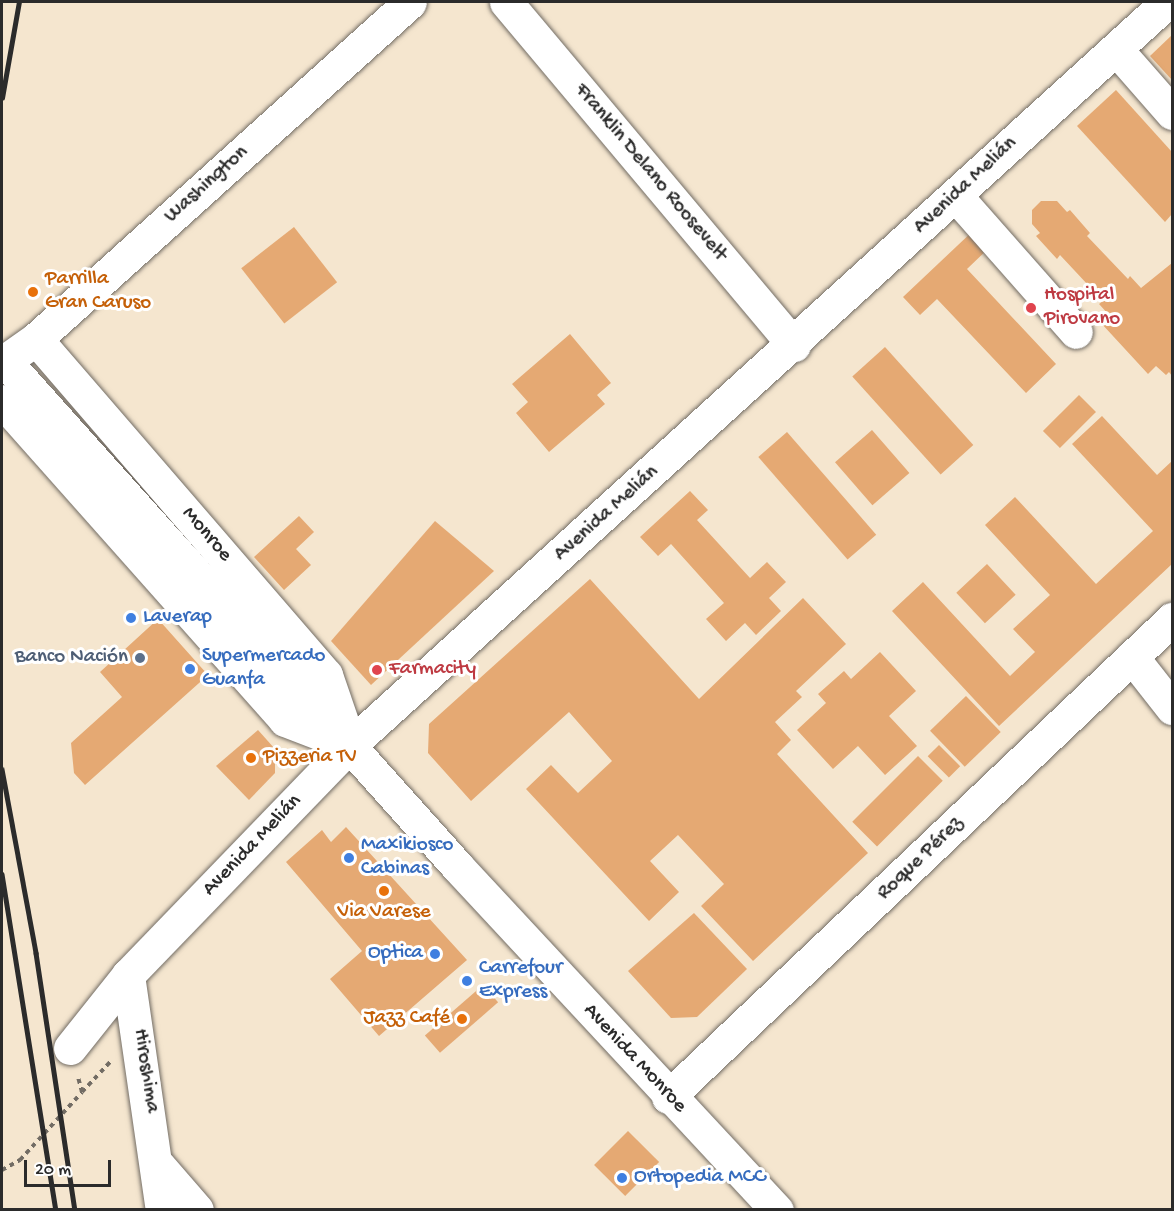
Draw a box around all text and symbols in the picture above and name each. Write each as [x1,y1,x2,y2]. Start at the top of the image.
street label: Franklin Delano Roosevelt [568,79,732,267]
street label: Avenida Melián [909,132,1023,240]
street label: Washington [160,141,254,229]
place label: Parrilla Gran Caruso [45,267,151,317]
place label: Hospital Pirovano [1044,283,1120,333]
marker: Parrilla Gran Caruso [26,285,40,299]
marker: Hospital Pirovano [1022,299,1040,317]
street label: Avenida Melián [549,460,665,568]
street label: Monroe [175,502,237,568]
place label: Laverap [143,605,212,631]
marker: Laverap [124,611,138,625]
place label: Supermercado Guanfa [202,644,325,694]
place label: Banco Nación [15,645,128,671]
marker: Banco Nación [133,651,147,665]
place label: Farmacity [389,657,476,683]
marker: Supermercado Guanfa [183,662,197,676]
marker: Farmacity [370,663,384,677]
place label: Pizzeria TV [263,745,357,771]
marker: Pizzeria TV [244,751,258,765]
street label: Avenida Melián [198,790,308,902]
street label: Roque Pérez [873,812,969,906]
place label: Maxikiosco Cabinas [361,833,453,883]
marker: Maxikiosco Cabinas [342,851,356,865]
marker: Via Varese [377,884,391,898]
place label: Via Varese [337,900,431,926]
place label: Optica [368,941,423,967]
marker: Optica [428,947,442,961]
place label: Carrefour Express [479,956,562,1006]
marker: Carrefour Express [460,974,474,988]
street label: Avenida Monroe [577,999,691,1119]
place label: Jazz Café [363,1006,450,1032]
marker: Jazz Café [455,1012,469,1026]
street label: Hiroshima [126,1027,164,1115]
scale bar [27,1148,114,1186]
text: 20 m [35,1160,71,1181]
place label: Ortopedia MCC [634,1165,766,1191]
marker: Ortopedia MCC [615,1171,629,1185]

